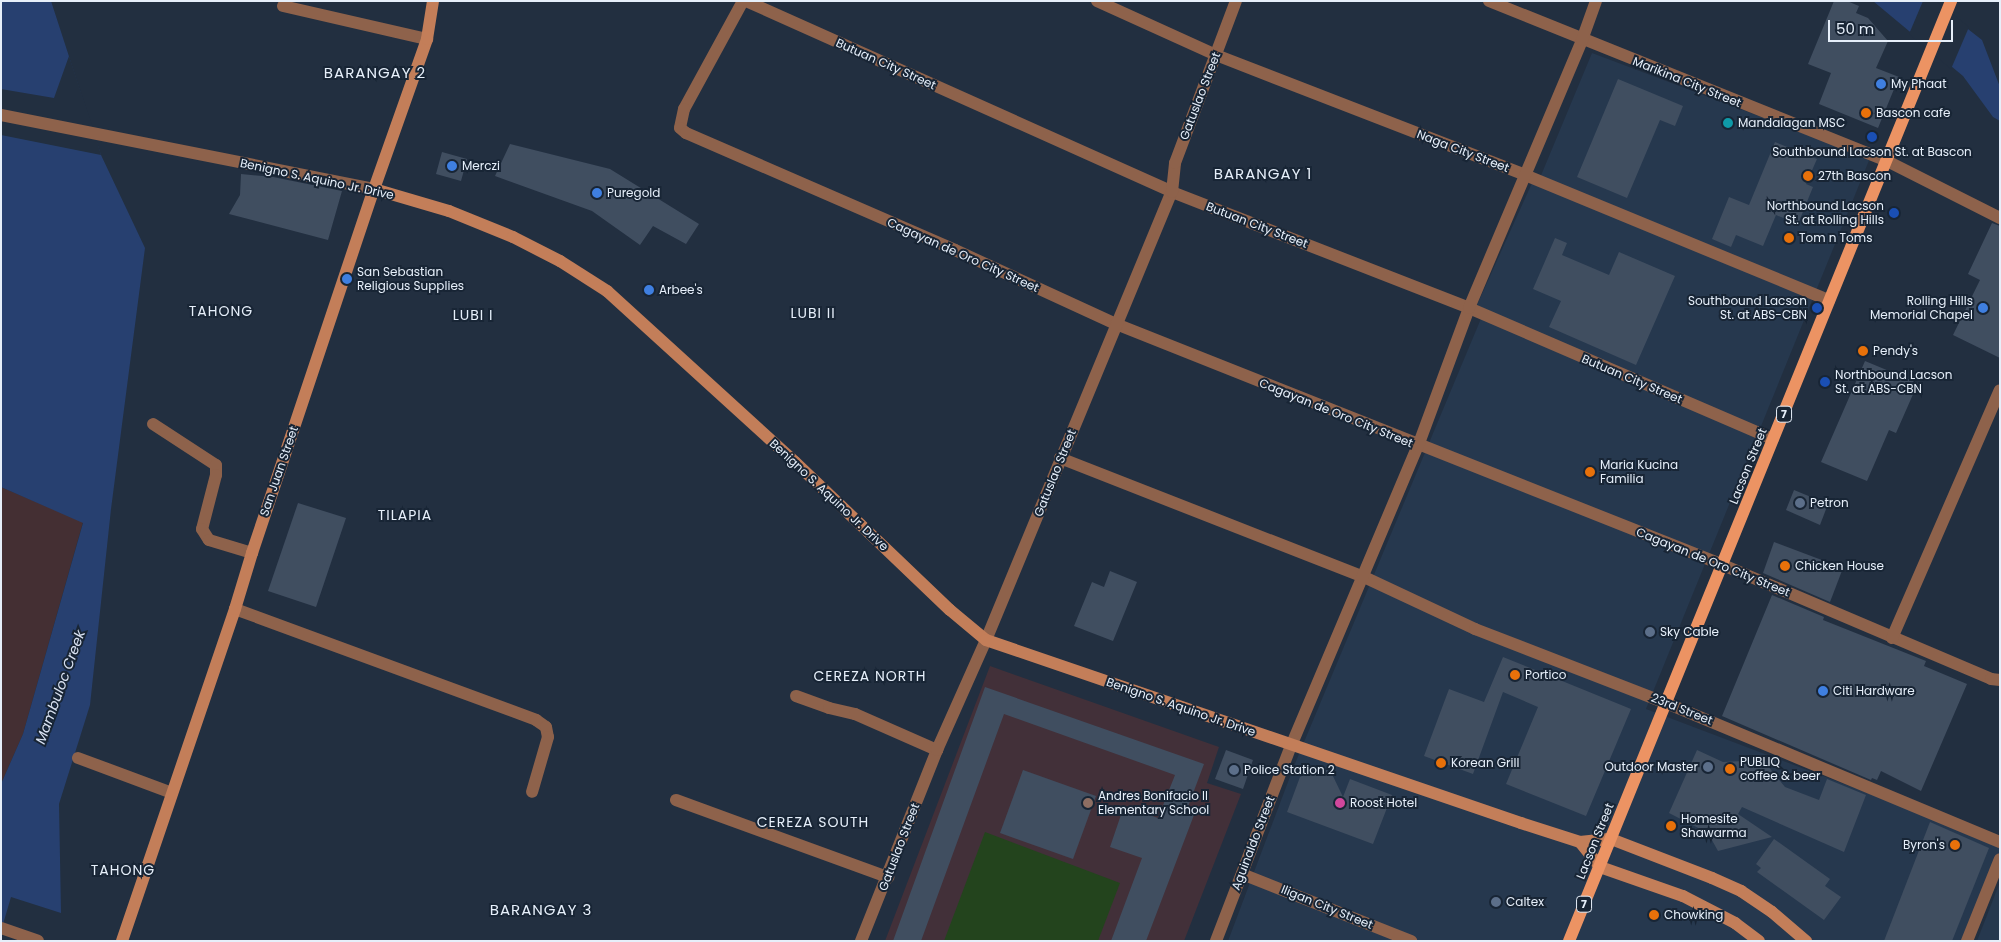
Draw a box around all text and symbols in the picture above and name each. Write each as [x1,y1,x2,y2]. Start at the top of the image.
scale bar [1831,10,1956,42]
text: 50 m [1836,18,1874,39]
street label: Butuan City Street [834,36,938,92]
street label: Gatuslao Street [1177,50,1223,142]
street label: Marikina City Street [1631,54,1743,110]
district label: BARANGAY 2 [323,64,427,82]
place label: My Phaat [1891,77,1947,91]
marker: My Phaat [1875,78,1887,90]
place label: Bascon cafe [1876,106,1950,120]
marker: Bascon cafe [1860,107,1872,119]
place label: Mandalagan MSC [1738,116,1845,130]
marker: Mandalagan MSC [1722,117,1734,129]
street label: Naga City Street [1415,127,1511,175]
marker: Southbound Lacson St. at Bascon [1866,131,1878,143]
place label: Southbound Lacson St. at Bascon [1772,145,1972,159]
street label: Benigno S. Aquino Jr. Drive [239,156,395,202]
place label: Merczi [462,159,500,173]
marker: Merczi [446,160,458,172]
district label: BARANGAY 1 [1213,165,1313,183]
place label: 27th Bascon [1818,169,1891,183]
marker: 27th Bascon [1802,170,1814,182]
place label: Puregold [607,186,660,200]
marker: Puregold [591,187,603,199]
street label: Butuan City Street [1204,199,1310,251]
place label: Northbound Lacson St. at Rolling Hills [1767,199,1884,227]
marker: Northbound Lacson St. at Rolling Hills [1888,207,1900,219]
street label: Cagayan de Oro City Street [885,215,1041,295]
place label: Tom n Toms [1799,231,1872,245]
marker: Tom n Toms [1783,232,1795,244]
place label: San Sebastian Religious Supplies [357,265,464,293]
marker: San Sebastian Religious Supplies [341,273,353,285]
place label: Arbee's [659,283,703,297]
marker: Arbee's [643,284,655,296]
place label: Southbound Lacson St. at ABS-CBN [1688,294,1807,322]
place label: Rolling Hills Memorial Chapel [1870,294,1973,322]
marker: Southbound Lacson St. at ABS-CBN [1811,302,1823,314]
marker: Rolling Hills Memorial Chapel [1977,302,1989,314]
district label: TAHONG [188,303,254,319]
district label: LUBI II [790,305,836,321]
district label: LUBI I [452,307,494,323]
place label: Pendy's [1873,344,1918,358]
marker: Pendy's [1857,345,1869,357]
street label: Butuan City Street [1580,351,1684,407]
place label: Northbound Lacson St. at ABS-CBN [1835,368,1952,396]
street label: Cagayan de Oro City Street [1257,375,1415,451]
marker: Northbound Lacson St. at ABS-CBN [1819,376,1831,388]
road number: 7 [1775,406,1793,422]
street label: San Juan Street [257,424,301,518]
street label: Lacson Street [1726,426,1770,506]
street label: Gatuslao Street [1031,427,1079,519]
street label: Benigno S. Aquino Jr. Drive [767,436,891,554]
place label: Maria Kucina Familia [1600,458,1678,486]
marker: Maria Kucina Familia [1584,466,1596,478]
place label: Petron [1810,496,1849,510]
marker: Petron [1794,497,1806,509]
district label: TILAPIA [377,507,433,523]
street label: Cagayan de Oro City Street [1634,524,1792,600]
place label: Chicken House [1795,559,1884,573]
marker: Chicken House [1779,560,1791,572]
place label: Sky Cable [1660,625,1719,639]
marker: Sky Cable [1644,626,1656,638]
water label: Mambuloc Creek [32,628,88,746]
district label: CEREZA NORTH [812,668,928,684]
place label: Portico [1525,668,1566,682]
marker: Portico [1509,669,1521,681]
street label: Benigno S. Aquino Jr. Drive [1104,675,1258,739]
place label: Citi Hardware [1833,684,1915,698]
marker: Citi Hardware [1817,685,1829,697]
street label: 23rd Street [1649,690,1715,728]
place label: PUBLIQ coffee & beer [1740,755,1820,783]
place label: Korean Grill [1451,756,1519,770]
marker: Korean Grill [1435,757,1447,769]
place label: Outdoor Master [1604,760,1698,774]
marker: Outdoor Master [1702,761,1714,773]
place label: Police Station 2 [1244,763,1335,777]
marker: PUBLIQ coffee & beer [1724,763,1736,775]
marker: Police Station 2 [1228,764,1240,776]
place label: Andres Bonifacio II Elementary School [1098,789,1209,817]
street label: Aguinaldo Street [1228,794,1278,892]
place label: Roost Hotel [1350,796,1417,810]
marker: Andres Bonifacio II Elementary School [1082,797,1094,809]
marker: Roost Hotel [1334,797,1346,809]
street label: Gatuslao Street [876,801,922,893]
street label: Lacson Street [1573,801,1617,881]
place label: Homesite Shawarma [1681,812,1747,840]
district label: CEREZA SOUTH [755,814,871,830]
marker: Homesite Shawarma [1665,820,1677,832]
place label: Byron's [1903,838,1945,852]
marker: Byron's [1949,839,1961,851]
district label: TAHONG [90,862,156,878]
street label: Iligan City Street [1279,882,1375,932]
place label: Caltex [1506,895,1544,909]
marker: Caltex [1490,896,1502,908]
road number: 7 [1575,896,1593,912]
district label: BARANGAY 3 [489,901,593,919]
place label: Chowking [1664,908,1723,922]
marker: Chowking [1648,909,1660,921]

